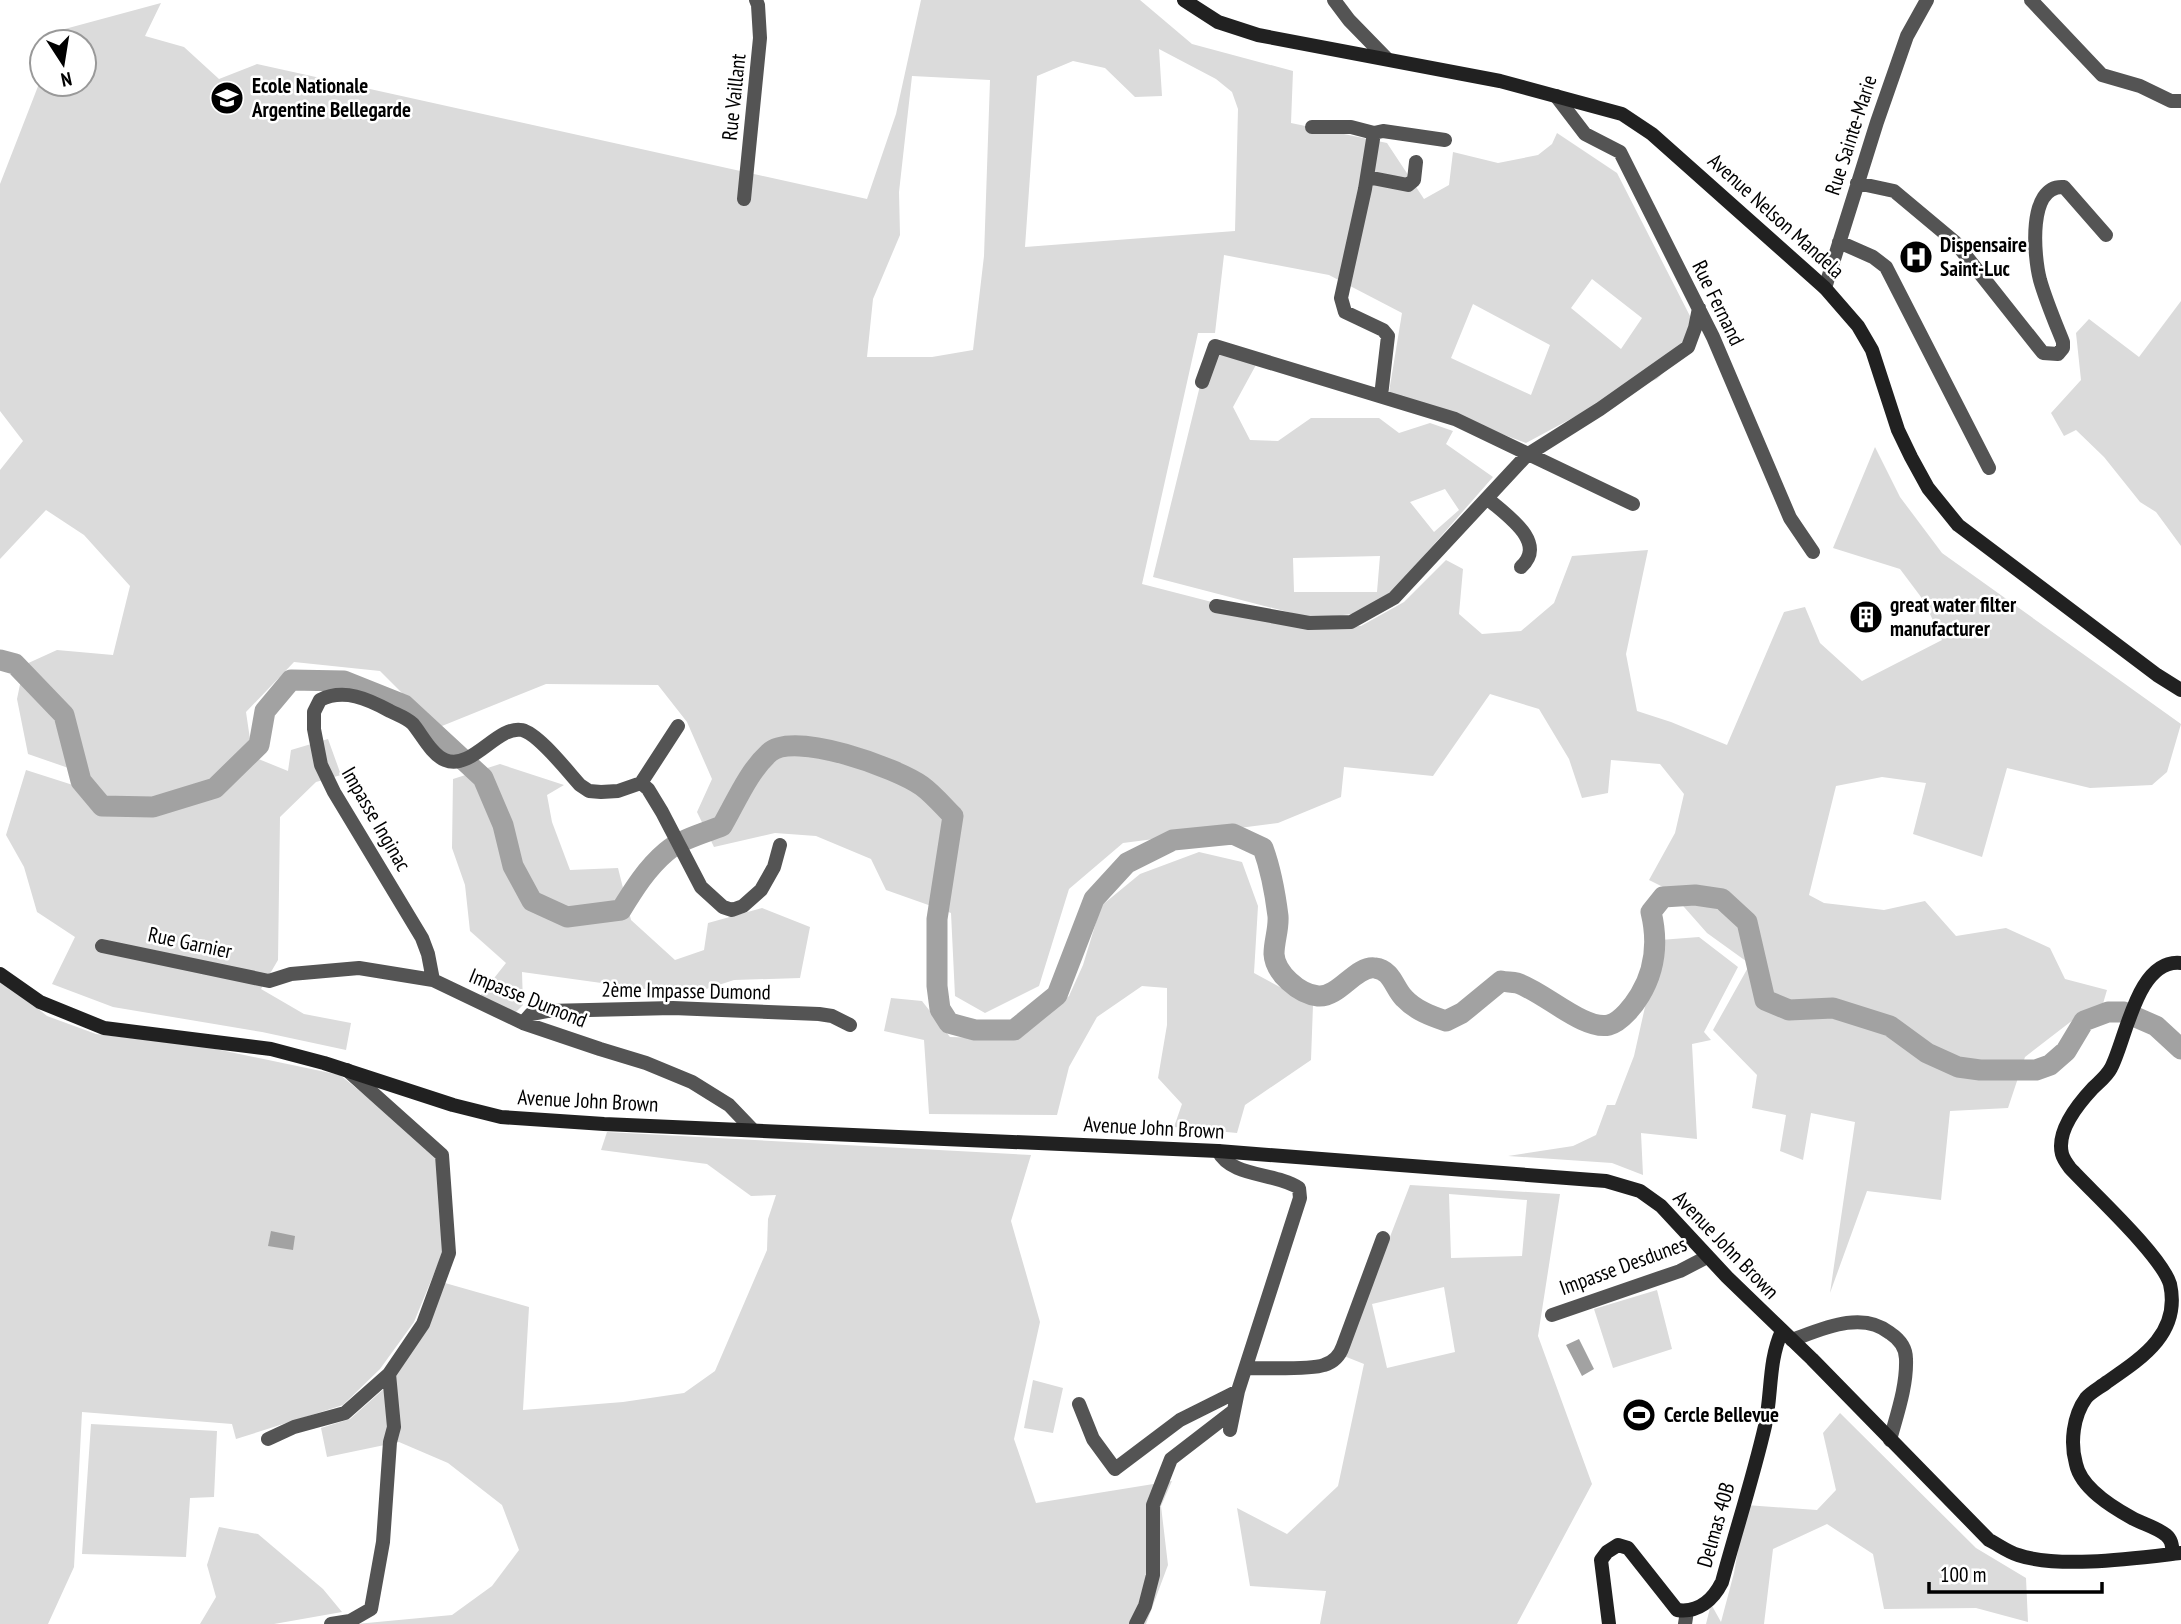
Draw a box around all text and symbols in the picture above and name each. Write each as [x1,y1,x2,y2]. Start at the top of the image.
north arrow [28,28,98,98]
street label: Rue Vaillant [716,52,751,142]
text: N [59,67,74,92]
street label: Rue Sainte-Marie [1818,71,1883,198]
place label: Ecole Nationale Argentine Bellegarde [251,72,411,123]
school or university icon: Ecole Nationale Argentine Bellegarde [208,79,246,117]
street label: Avenue Nelson Mandela [1703,147,1850,284]
place label: Dispensaire Saint-Luc [1940,231,2027,282]
hospital icon: Dispensaire Saint-Luc [1897,238,1935,276]
street label: Rue Fernand [1686,256,1751,350]
place label: great water filter manufacturer [1890,591,2017,642]
building icon: great water filter manufacturer [1847,598,1885,636]
street label: Impasse Inginac [336,762,417,876]
street label: Rue Garnier [146,920,235,965]
street label: Impasse Dumond [465,962,591,1033]
street label: 2ème Impasse Dumond [601,976,771,1005]
street label: Avenue John Brown [517,1083,659,1118]
street label: Avenue John Brown [1083,1110,1225,1145]
street label: Avenue John Brown [1668,1185,1785,1305]
street label: Impasse Desdunes [1556,1230,1690,1301]
sports icon: Cercle Bellevue [1620,1396,1658,1434]
place label: Cercle Bellevue [1664,1401,1779,1428]
street label: Delmas 40B [1691,1479,1740,1570]
scale bar [1929,1550,2102,1594]
text: 100 m [1940,1561,1986,1588]

